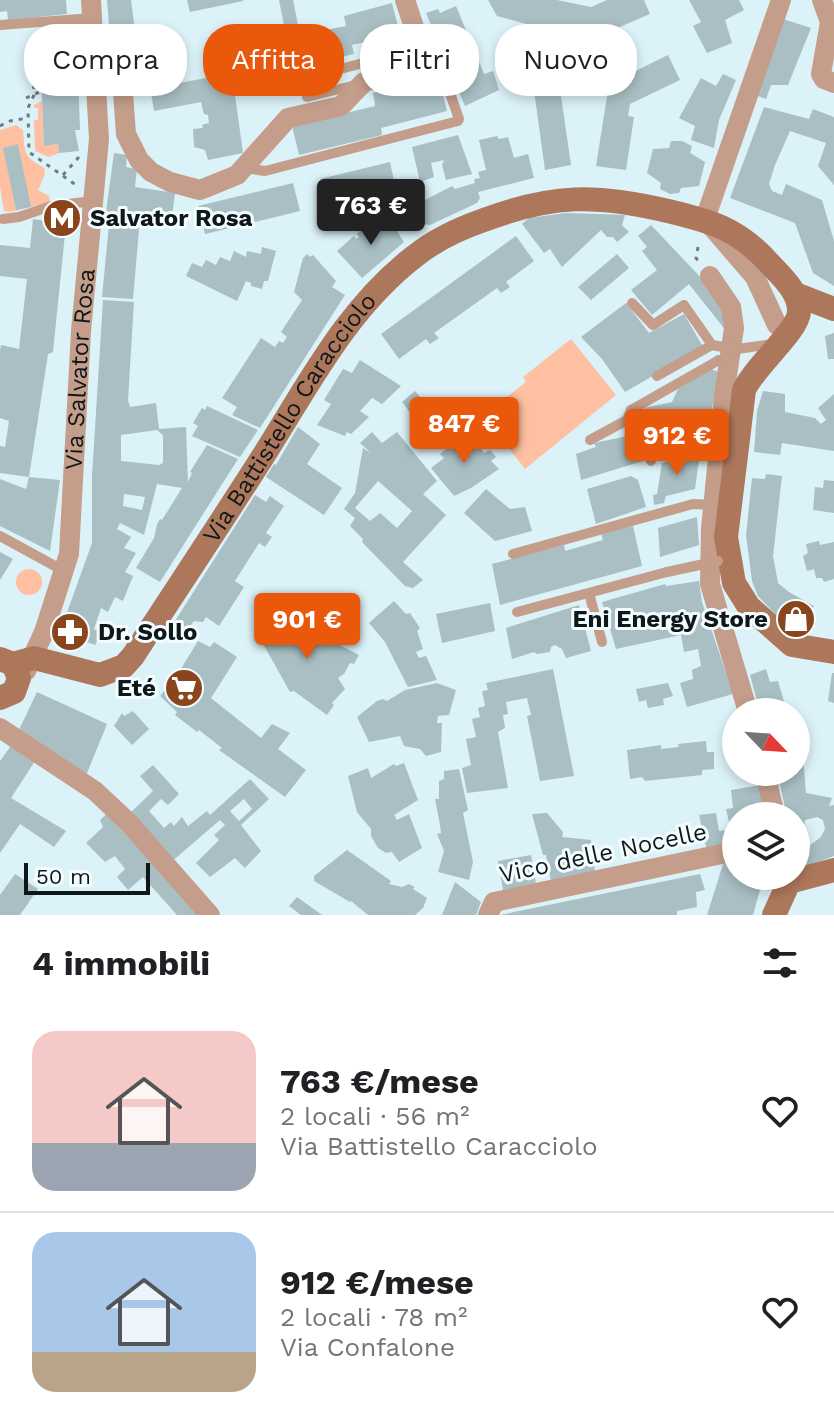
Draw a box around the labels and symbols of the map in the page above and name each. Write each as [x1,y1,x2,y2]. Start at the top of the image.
pin: 763 € [315,179,427,247]
metro station icon: Salvator Rosa [41,197,83,239]
place label: Salvator Rosa [90,204,253,232]
street label: Via Salvator Rosa [60,267,101,471]
street label: Via Battistello Caracciolo [197,287,382,548]
pin: 847 € [408,397,520,465]
pin: 912 € [621,409,733,477]
pin: 901 € [251,593,363,661]
shop icon: Eni Energy Store [775,598,817,640]
place label: Eni Energy Store [572,605,768,633]
pharmacy icon: Dr. Sollo [49,611,91,653]
place label: Dr. Sollo [98,618,197,646]
supermarket icon: Eté [163,667,205,709]
place label: Eté [117,674,156,702]
north arrow [722,698,810,786]
street label: Vico delle Nocelle [497,817,709,889]
scale bar [24,859,150,895]

